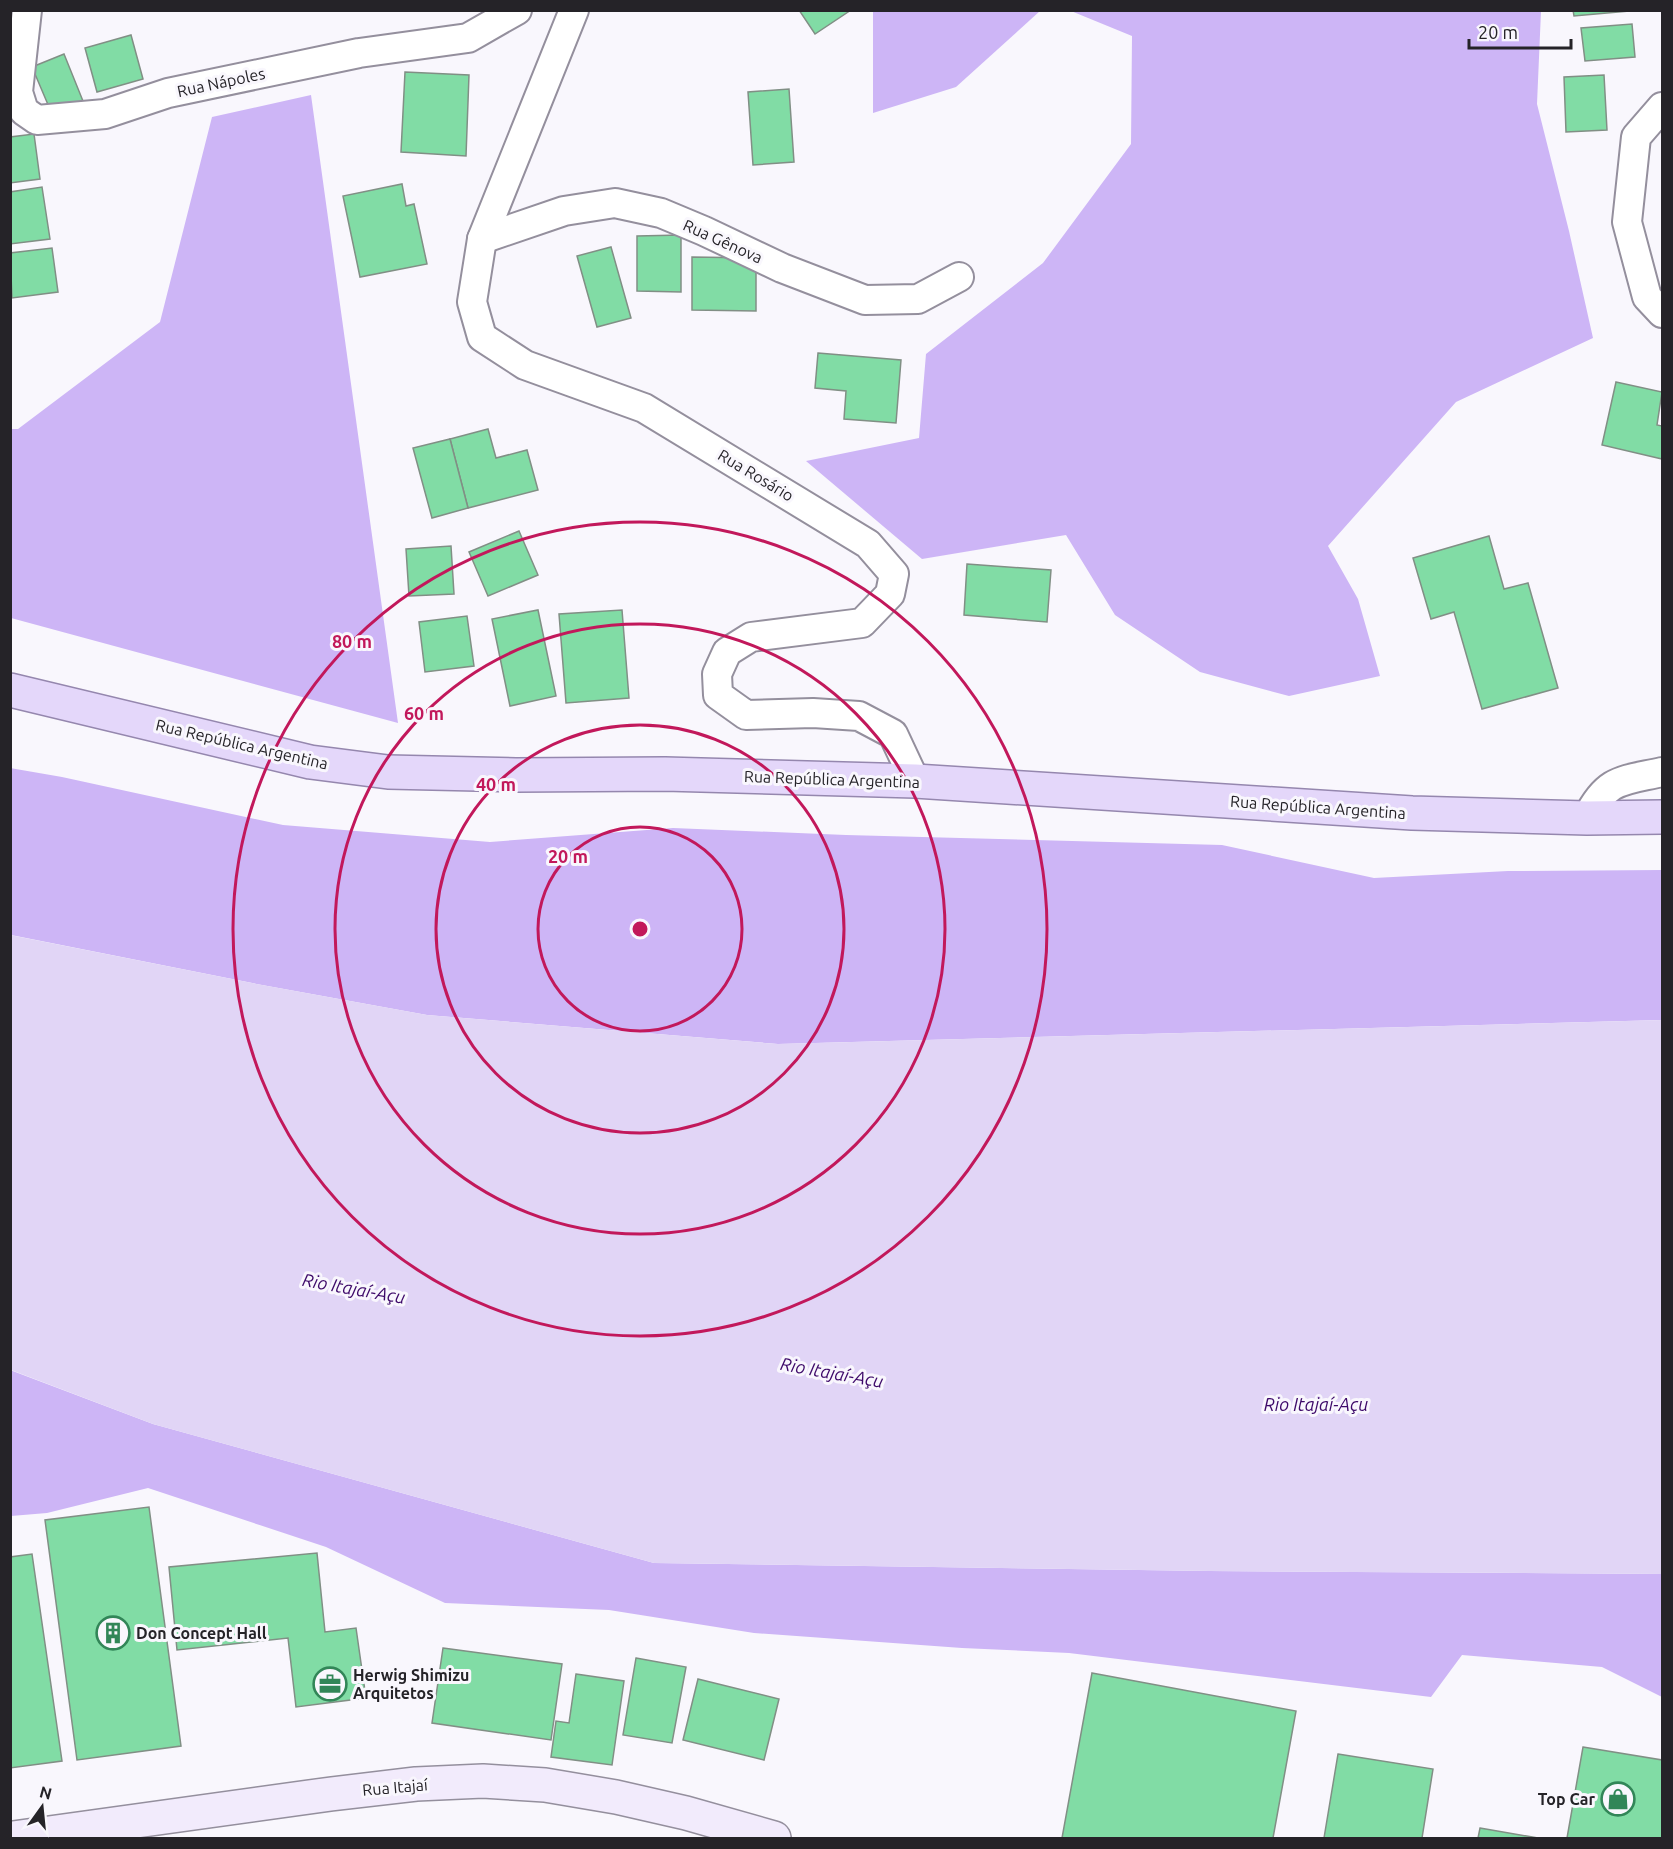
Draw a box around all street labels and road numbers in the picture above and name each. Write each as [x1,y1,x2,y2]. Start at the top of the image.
street label: Rua Nápoles [175,64,267,100]
street label: Rua Gênova [681,216,765,266]
street label: Rua Rosário [715,445,797,505]
street label: Rua República Argentina [154,715,330,773]
street label: Rua República Argentina [744,767,920,791]
street label: Rua República Argentina [1230,792,1406,822]
street label: Rua Itajaí [362,1775,430,1799]

